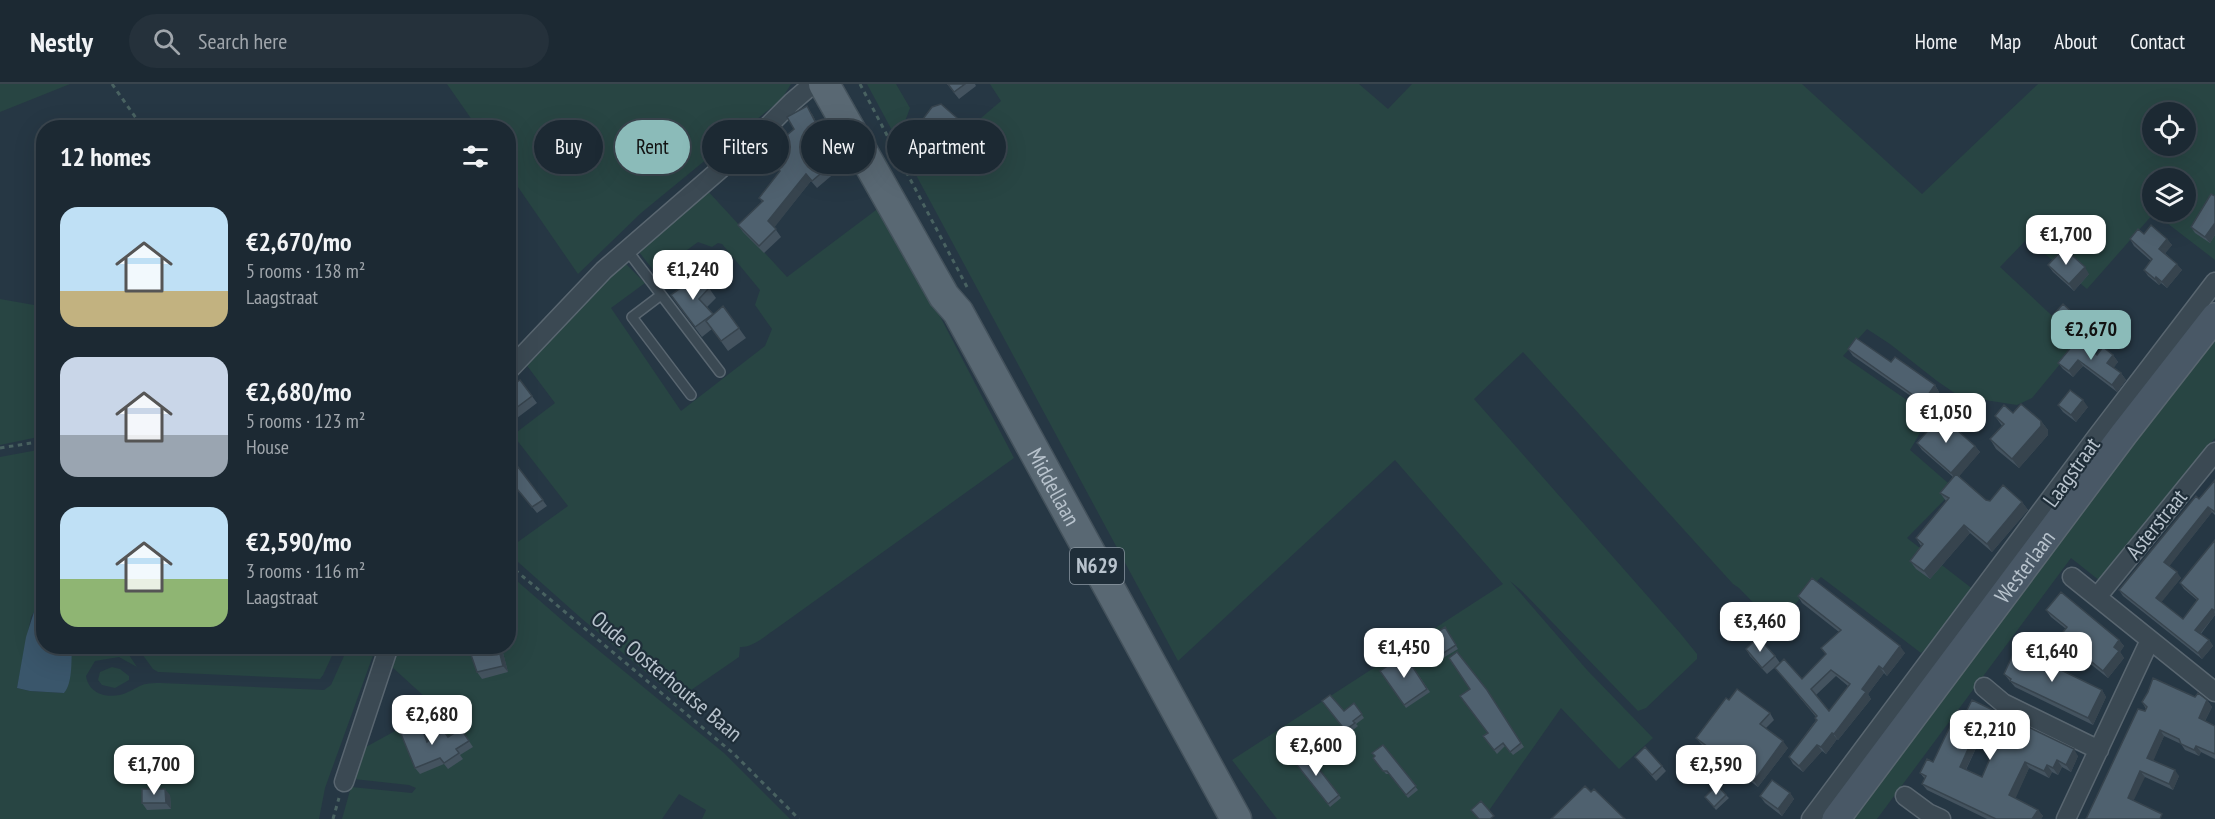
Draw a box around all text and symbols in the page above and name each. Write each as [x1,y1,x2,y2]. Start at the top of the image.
search box [129,14,549,68]
text: Nestly [30,23,93,60]
icon: search [150,25,183,58]
text: Search here [198,27,287,55]
text: Home [1915,28,1957,55]
text: Map [1990,28,2021,55]
text: About [2054,28,2097,55]
text: Contact [2130,28,2185,55]
map controls [2142,102,2196,222]
button: locate [2142,102,2196,156]
chip: Buy [534,120,603,174]
chip: Rent [615,120,690,174]
chip: Filters [702,120,789,174]
chip: New [801,120,875,174]
chip: Apartment [887,120,1006,174]
text: 12 homes [60,140,151,173]
icon: filters [459,140,492,173]
button: layers [2142,168,2196,222]
pin: €1,700 [2017,215,2115,266]
text: €1,700 [2040,221,2092,247]
text: €2,670/mo [246,225,352,258]
icon: home [108,231,180,303]
pin: €1,240 [644,250,742,301]
text: €1,240 [667,256,719,282]
text: 5 rooms · 138 m² [246,258,365,284]
text: Laagstraat [246,284,318,310]
pin: €2,670 [2042,310,2140,361]
text: €2,670 [2065,316,2117,342]
text: €2,680/mo [246,375,352,408]
icon: home [108,381,180,453]
pin: €1,050 [1897,393,1995,444]
text: €1,050 [1920,399,1972,425]
text: 5 rooms · 123 m² [246,408,365,434]
street label: Laagstraat [2036,432,2106,512]
text: House [246,434,289,460]
street label: Middellaan [1021,443,1086,530]
street label: Asterstraat [2119,483,2193,565]
text: €2,590/mo [246,525,352,558]
street label: Westerlaan [1988,525,2061,609]
icon: home [108,531,180,603]
road number: N629 [1070,548,1124,584]
text: 3 rooms · 116 m² [246,558,365,584]
text: Laagstraat [246,584,318,610]
pin: €3,460 [1711,602,1809,653]
street label: Oude Oosterhoutse Baan [586,605,748,747]
text: €3,460 [1734,608,1786,634]
pin: €1,450 [1355,628,1453,679]
pin: €1,640 [2003,632,2101,683]
text: €1,450 [1378,634,1430,660]
text: €1,640 [2026,638,2078,664]
pin: €2,680 [383,695,481,746]
text: €2,680 [406,701,458,727]
pin: €2,210 [1941,710,2039,761]
text: €2,210 [1964,716,2016,742]
pin: €2,600 [1267,726,1365,777]
text: €2,600 [1290,732,1342,758]
pin: €1,700 [105,745,203,796]
pin: €2,590 [1667,745,1765,796]
text: €1,700 [128,751,180,777]
text: €2,590 [1690,751,1742,777]

